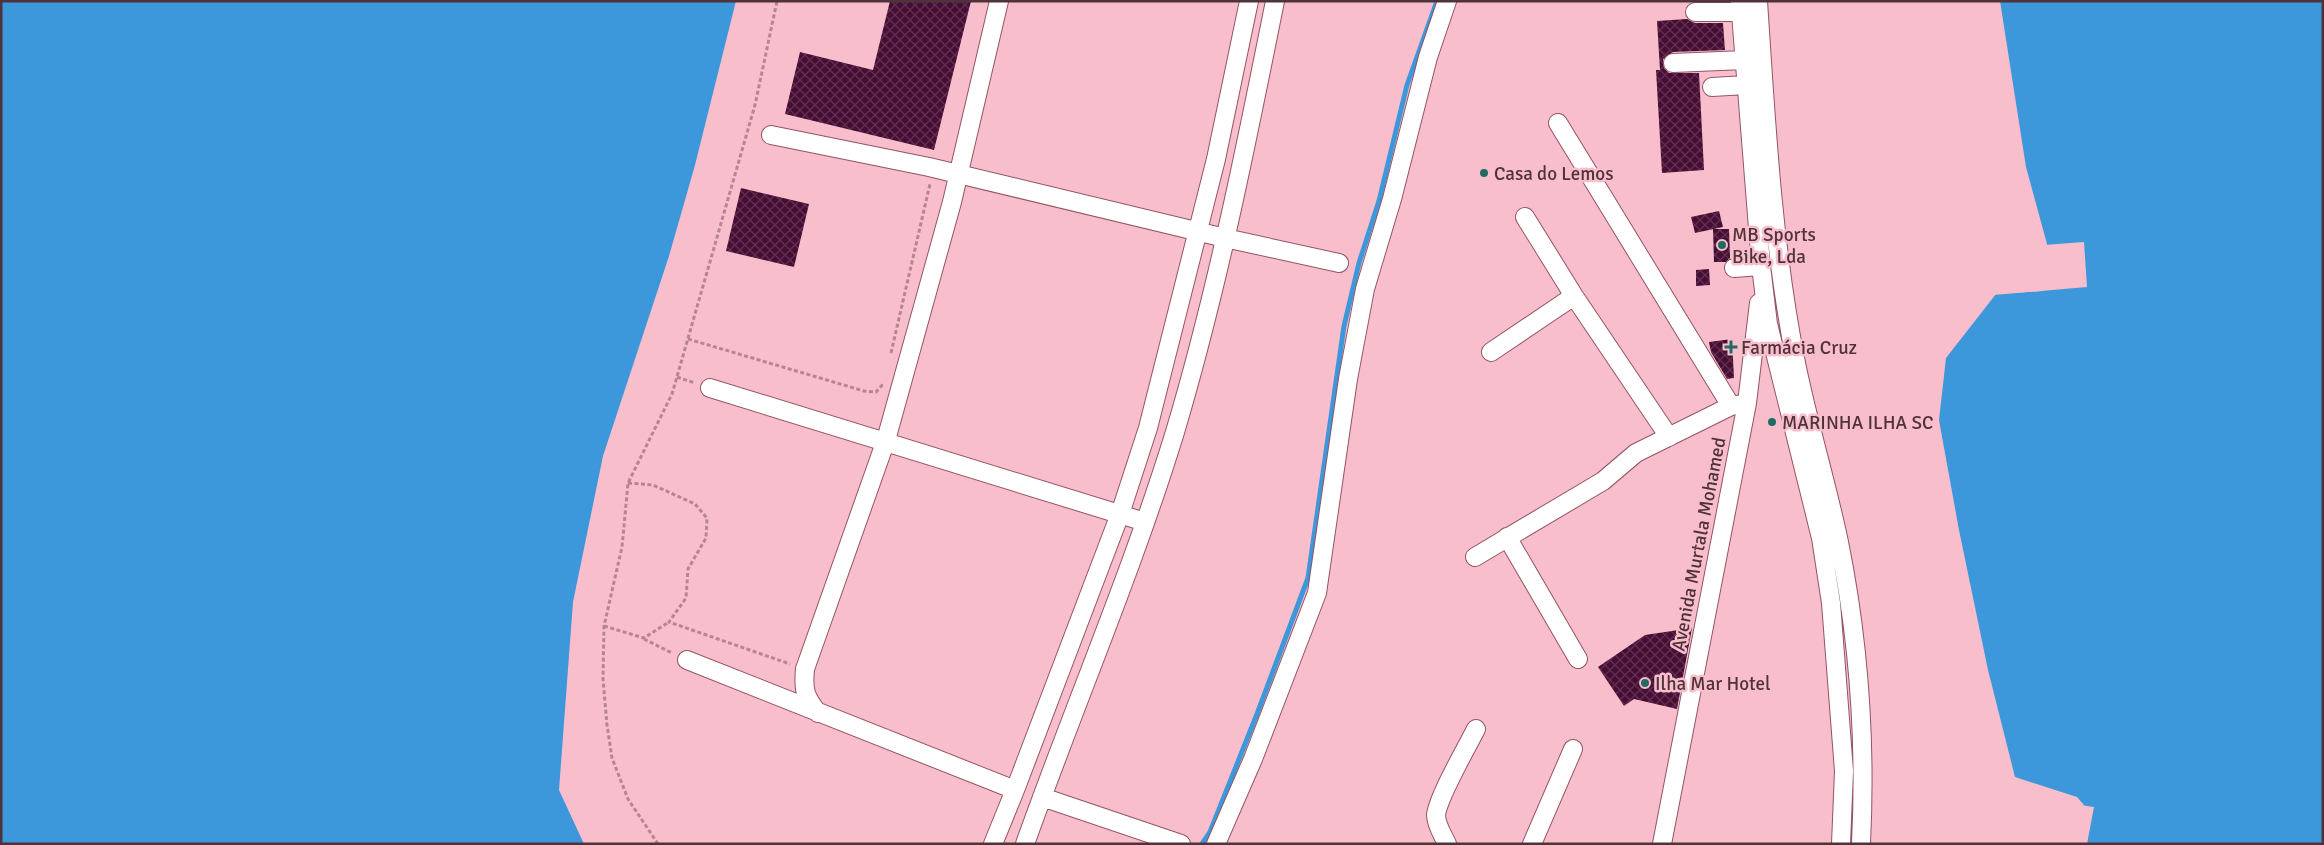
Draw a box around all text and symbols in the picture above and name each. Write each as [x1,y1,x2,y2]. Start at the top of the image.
place label: Casa do Lemos [1494,162,1614,186]
marker: Casa do Lemos [1478,167,1490,179]
place label: MB Sports Bike, Lda [1732,223,1816,269]
marker: MB Sports Bike, Lda [1716,239,1728,251]
place label: Farmácia Cruz [1741,336,1857,360]
marker: Farmácia Cruz [1725,341,1737,353]
place label: MARINHA ILHA SC [1782,411,1933,435]
marker: MARINHA ILHA SC [1766,416,1778,428]
street label: Avenida Murtala Mohamed [1666,435,1731,653]
place label: Ilha Mar Hotel [1655,672,1771,696]
marker: Ilha Mar Hotel [1639,677,1651,689]

